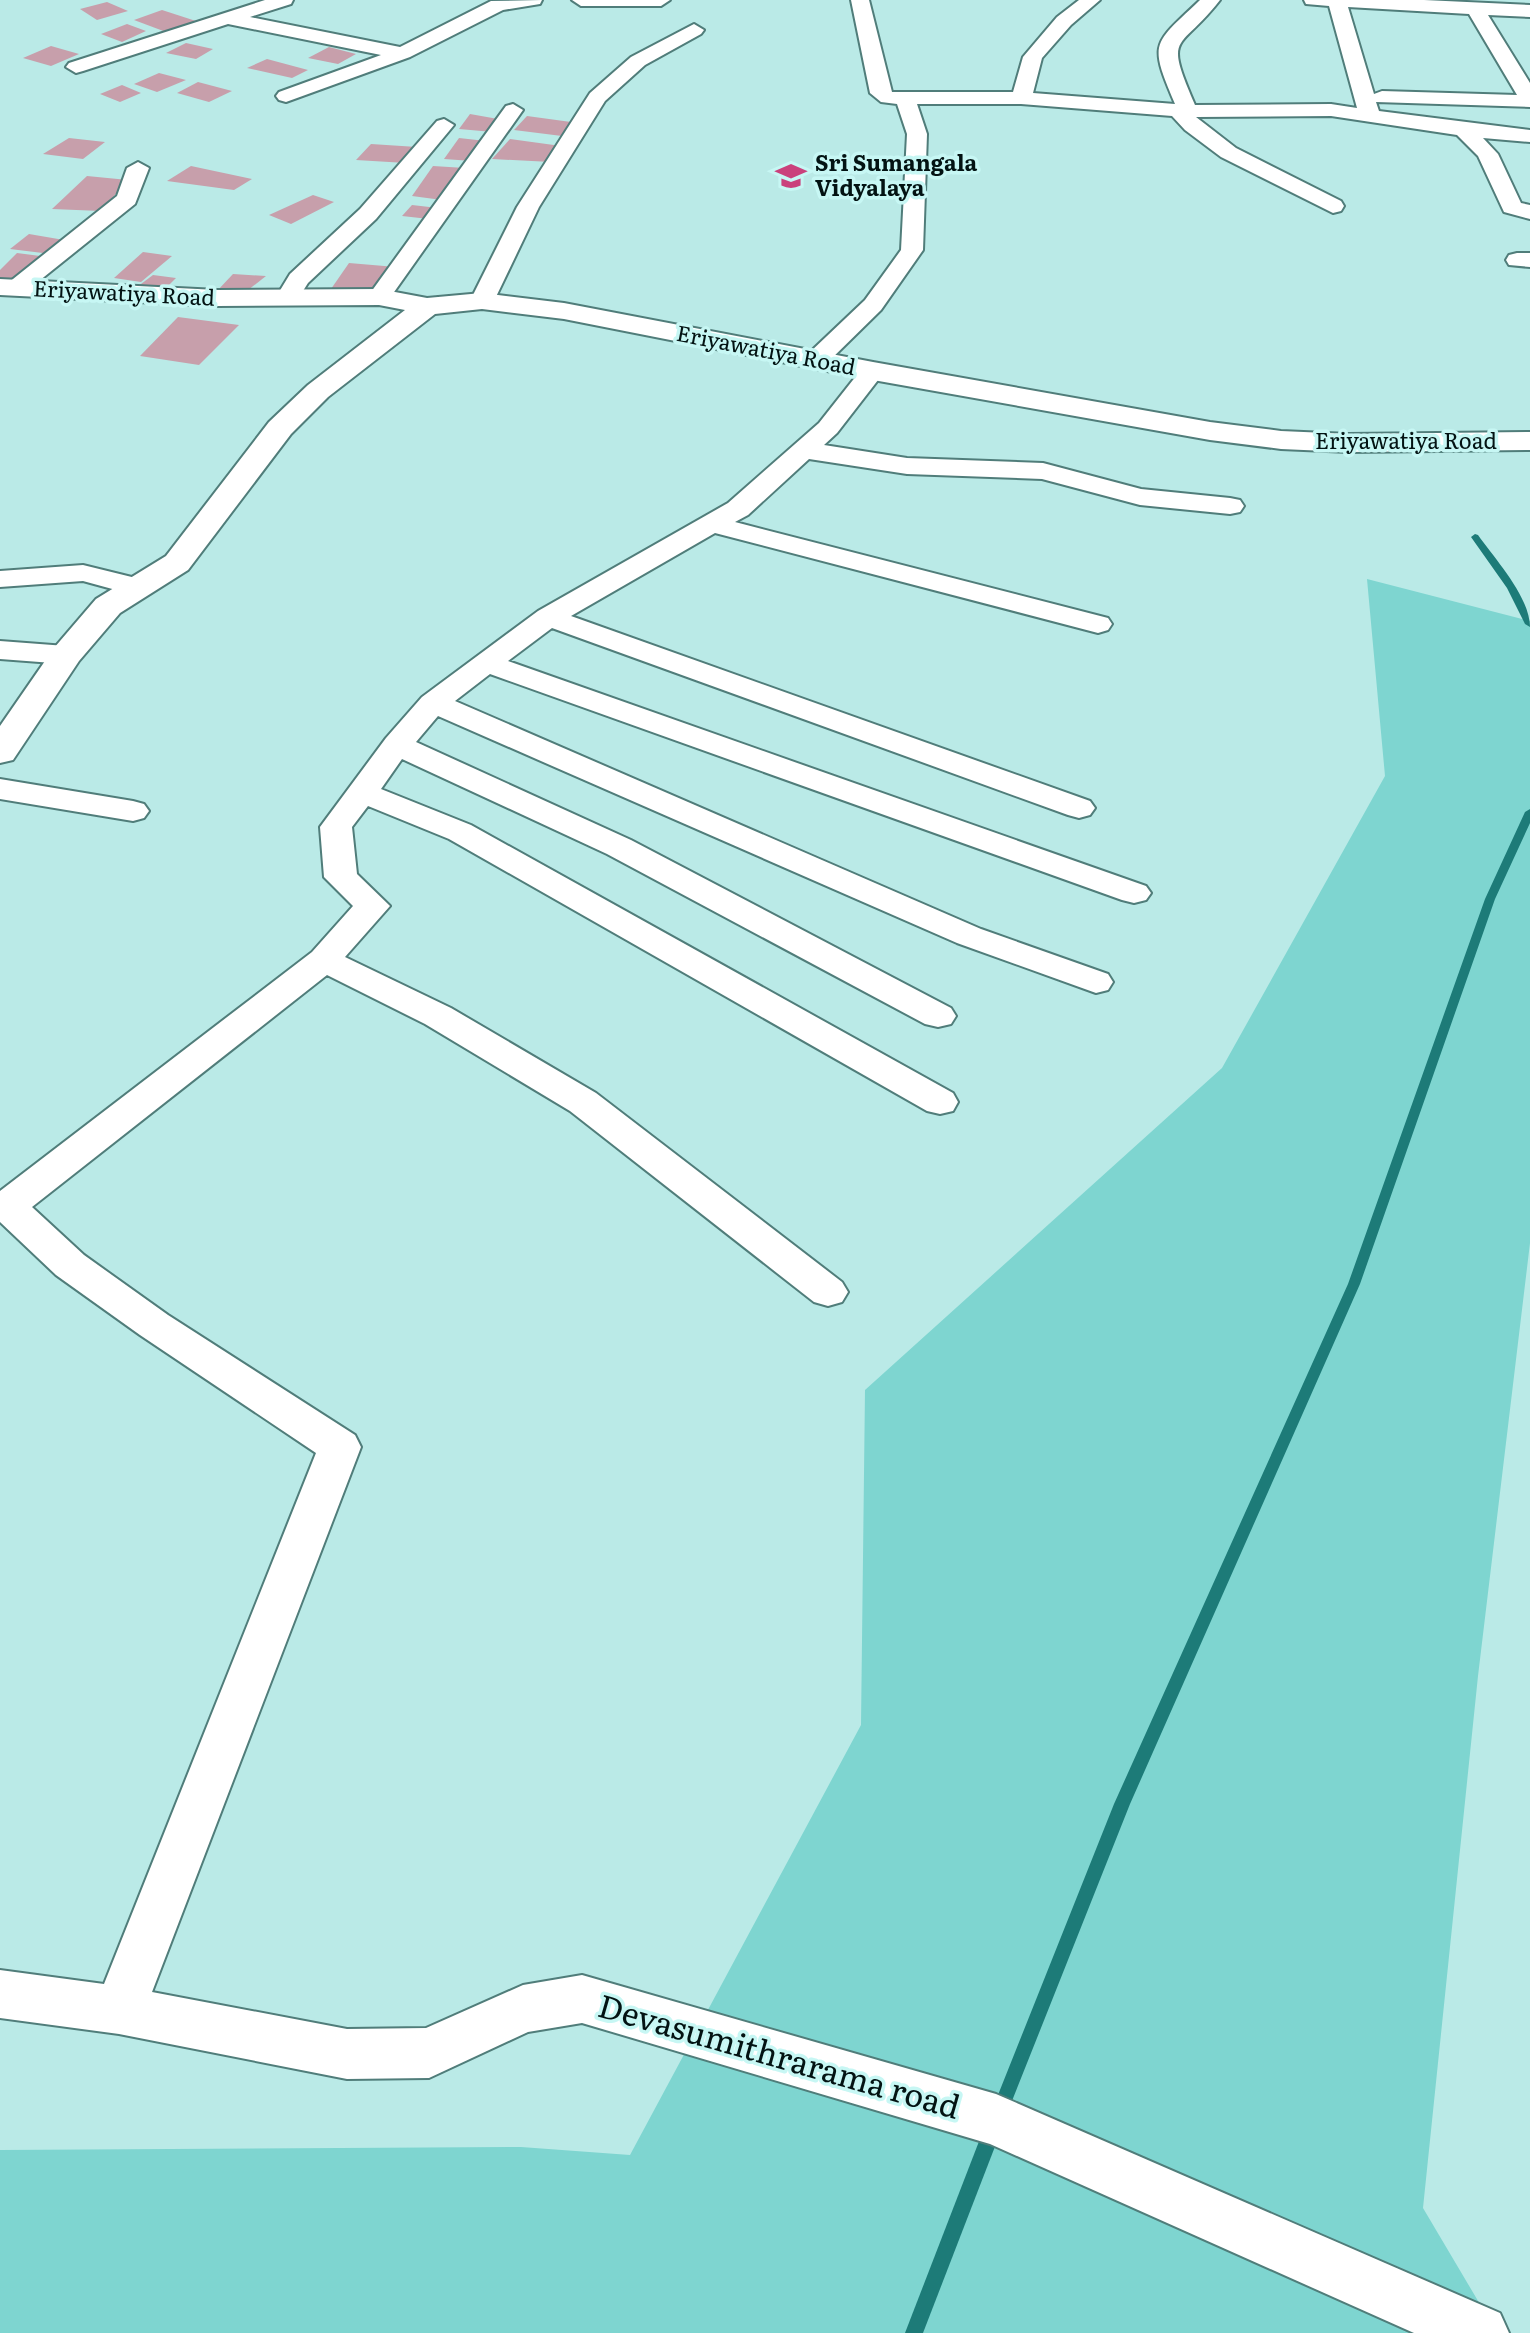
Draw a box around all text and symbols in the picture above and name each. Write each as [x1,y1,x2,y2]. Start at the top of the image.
place label: Sri Sumangala Vidyalaya [815,145,978,203]
school or university icon: Sri Sumangala Vidyalaya [774,159,808,193]
street label: Eriyawatiya Road [32,270,216,313]
street label: Eriyawatiya Road [674,315,859,382]
street label: Eriyawatiya Road [1315,423,1497,456]
street label: Devasumithrarama road [593,1979,966,2129]

